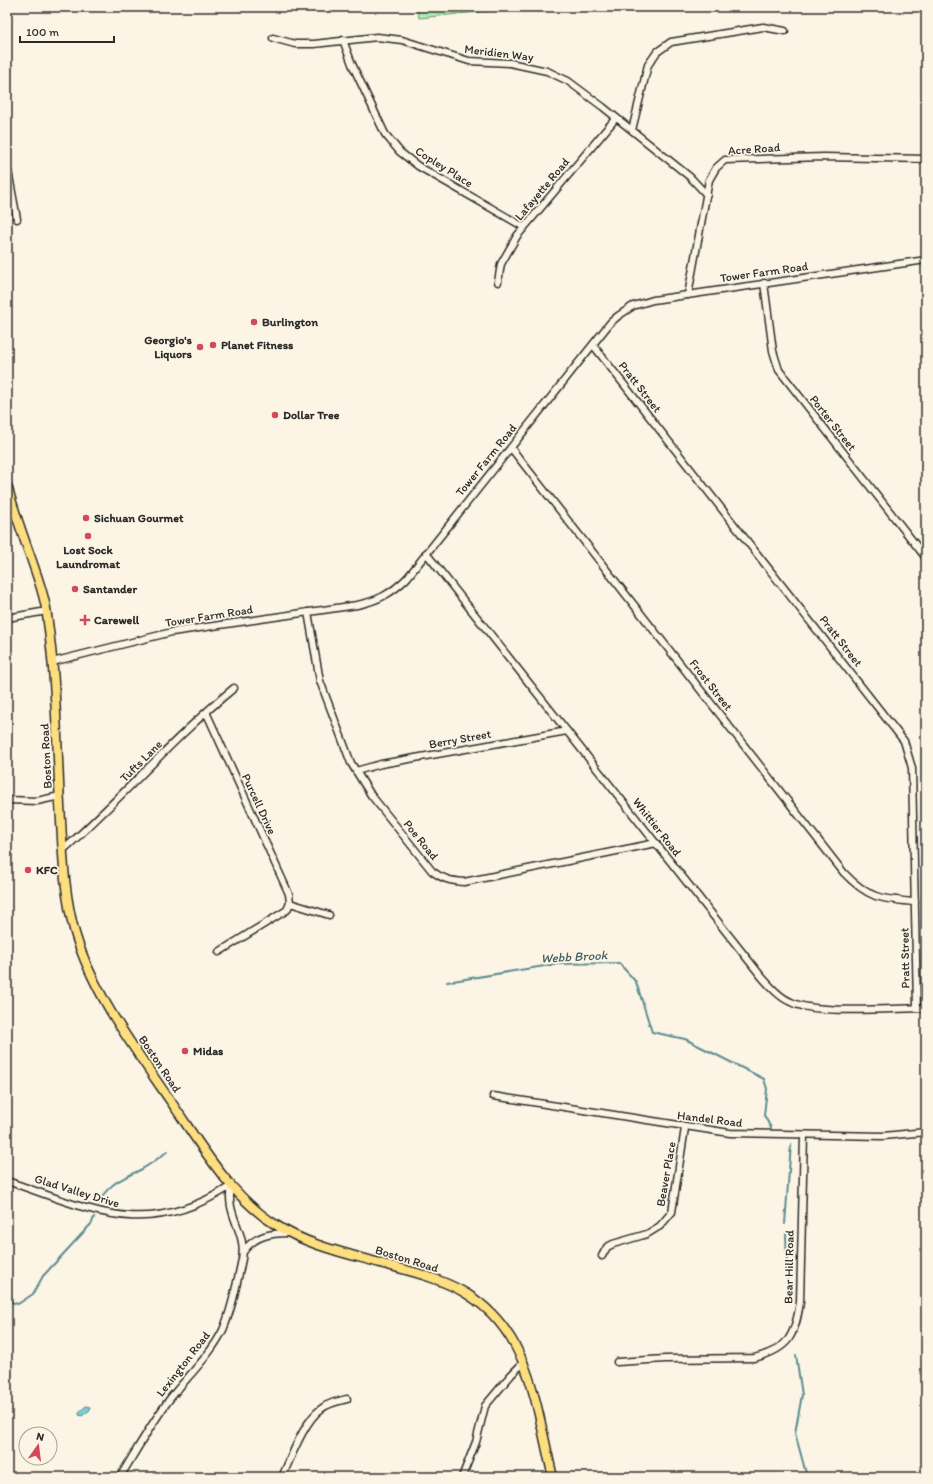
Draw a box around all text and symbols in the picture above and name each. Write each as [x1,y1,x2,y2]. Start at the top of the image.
scale bar [20,18,114,44]
text: 100 m [26,25,59,39]
street label: Meridien Way [464,42,535,64]
street label: Acre Road [727,140,781,158]
street label: Copley Place [413,144,476,190]
street label: Lafayette Road [512,155,572,223]
street label: Tower Farm Road [719,259,809,285]
place label: Burlington [262,315,318,330]
marker: Burlington [249,317,259,327]
place label: Georgio's Liquors [144,333,193,362]
place label: Planet Fitness [221,338,294,352]
marker: Planet Fitness [208,340,218,350]
marker: Georgio's Liquors [195,342,205,352]
street label: Pratt Street [616,359,665,416]
street label: Porter Street [807,392,859,454]
place label: Dollar Tree [283,408,340,422]
marker: Dollar Tree [270,410,280,420]
street label: Tower Farm Road [453,421,520,499]
place label: Sichuan Gourmet [94,511,184,525]
marker: Sichuan Gourmet [81,513,91,523]
marker: Lost Sock Laundromat [83,531,93,541]
place label: Lost Sock Laundromat [56,543,120,571]
place label: Santander [83,582,137,596]
marker: Santander [70,584,80,594]
street label: Tower Farm Road [164,602,254,630]
place label: Carewell [94,613,140,627]
street label: Pratt Street [817,613,866,670]
marker: Carewell [79,614,91,626]
street label: Frost Street [687,657,736,714]
street label: Boston Road [37,723,55,789]
street label: Berry Street [428,727,493,751]
street label: Tufts Lane [117,737,165,785]
street label: Purcell Drive [239,771,279,837]
street label: Whittier Road [630,795,684,859]
street label: Poe Road [401,817,442,863]
place label: KFC [36,863,58,877]
marker: KFC [23,865,33,875]
street label: Pratt Street [897,927,913,989]
water label: Webb Brook [540,947,609,966]
street label: Boston Road [136,1033,184,1095]
place label: Midas [193,1044,224,1058]
marker: Midas [180,1046,190,1056]
street label: Handel Road [677,1108,744,1130]
street label: Beaver Place [653,1140,679,1208]
street label: Glad Valley Drive [33,1171,121,1211]
street label: Bear Hill Road [781,1230,797,1304]
street label: Boston Road [374,1243,441,1275]
street label: Lexington Road [153,1328,213,1399]
north arrow [18,1426,58,1466]
text: N [35,1430,45,1444]

